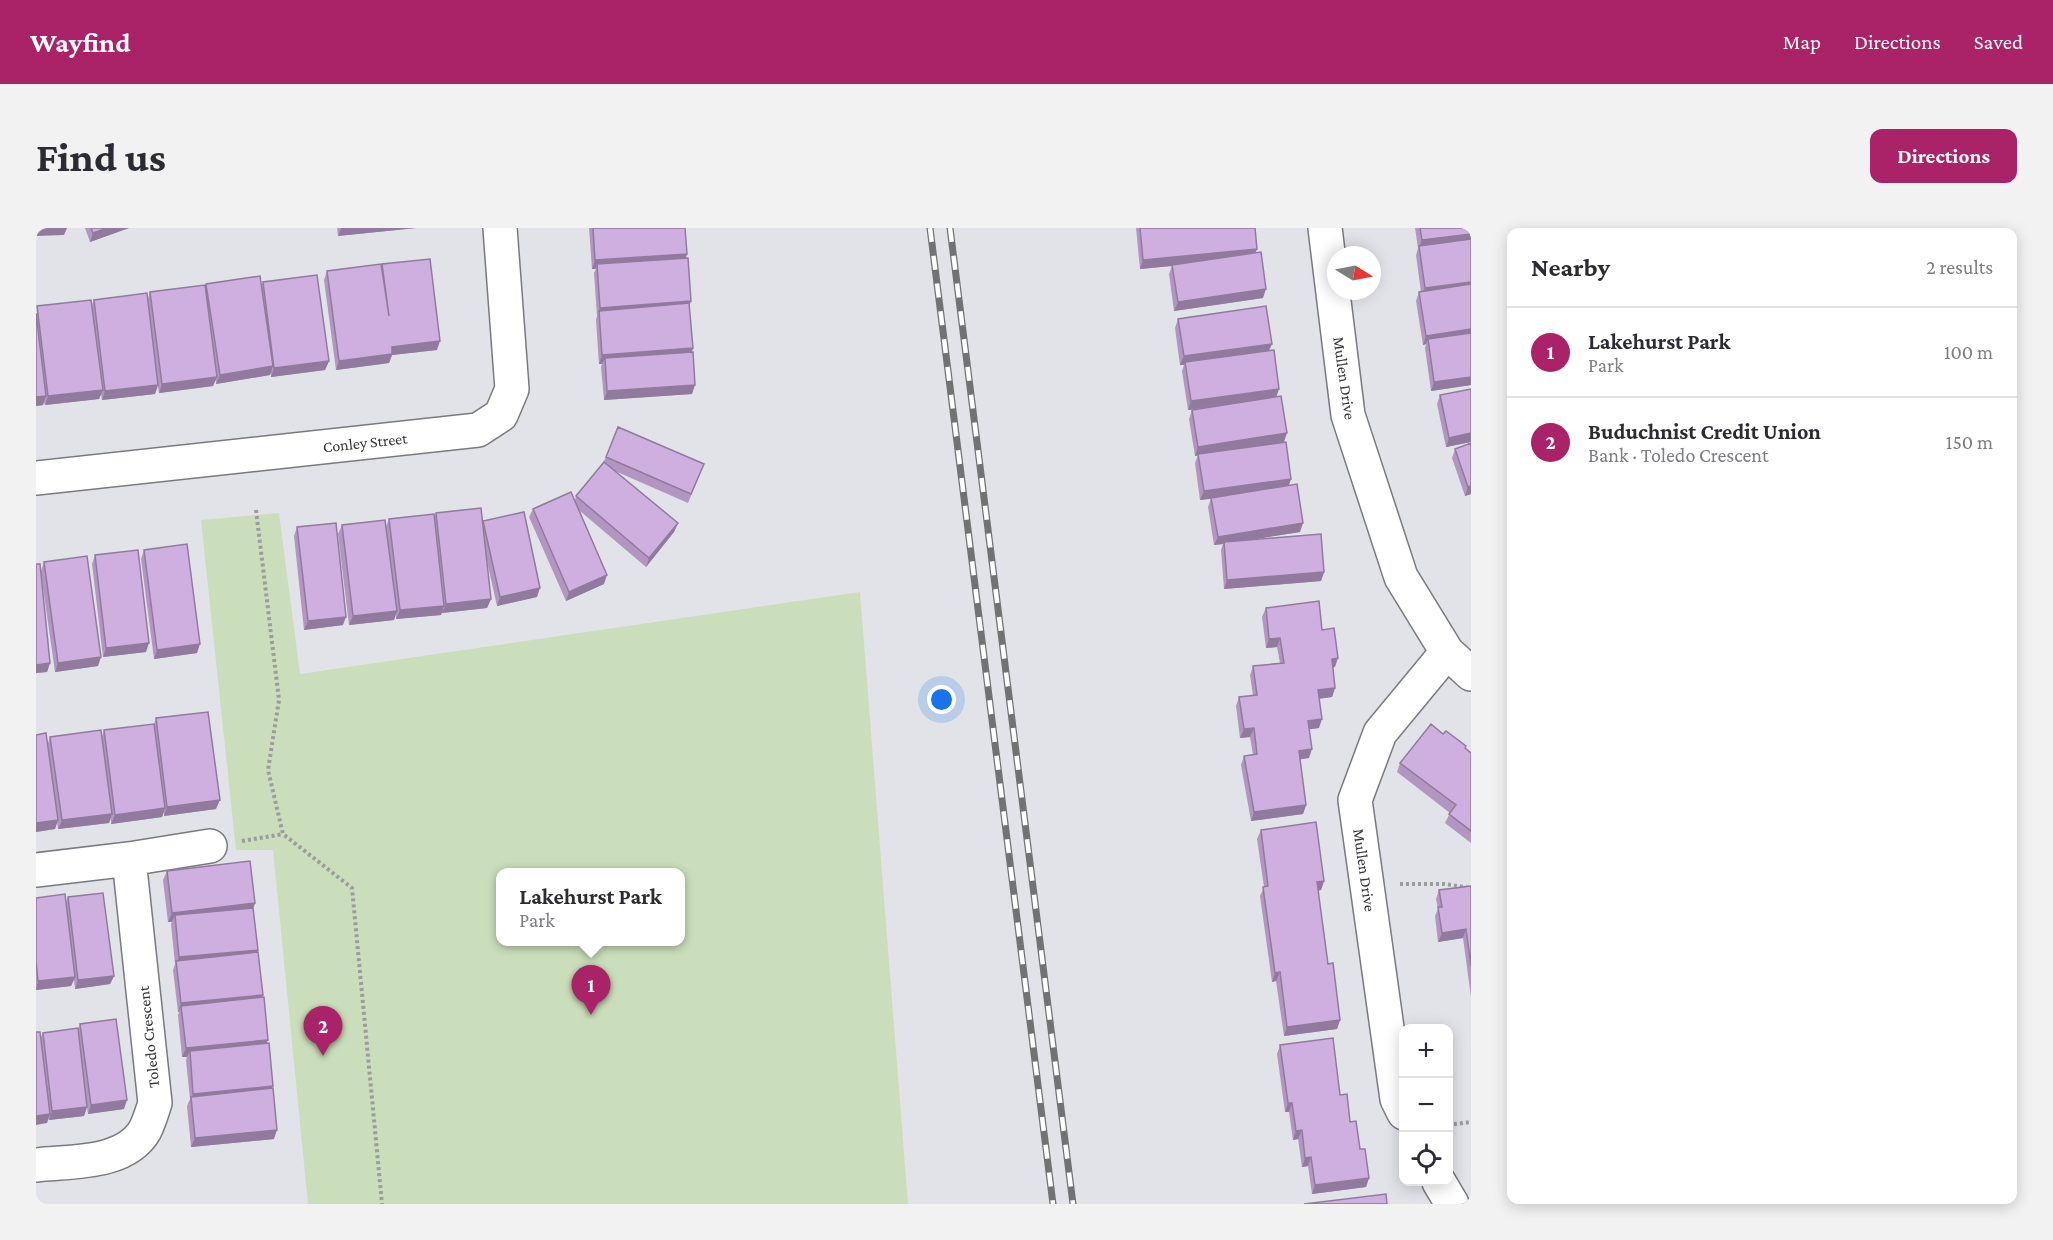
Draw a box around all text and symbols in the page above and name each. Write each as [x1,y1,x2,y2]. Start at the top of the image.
text: Wayfind [30,27,131,58]
text: Map [1783,30,1821,54]
text: Directions [1854,30,1941,54]
text: Saved [1974,30,2023,54]
button: Directions [1870,129,2017,183]
text: Find us [36,133,166,180]
north arrow [1327,246,1381,300]
text: Nearby [1531,253,1610,282]
text: 2 results [1926,256,1993,278]
text: Lakehurst Park [1588,329,1730,354]
street label: Mullen Drive [1330,335,1359,421]
text: 1 [1547,341,1554,363]
text: 100 m [1944,341,1993,363]
text: Park [1588,354,1624,376]
text: Buduchnist Credit Union [1588,419,1821,444]
street label: Conley Street [322,430,409,456]
text: 2 [1545,431,1556,453]
text: 150 m [1946,431,1993,453]
text: Bank · Toledo Crescent [1588,444,1769,466]
your location [927,685,956,714]
street label: Mullen Drive [1350,827,1379,913]
popup [496,868,685,946]
text: Lakehurst Park [519,884,662,909]
text: Park [519,909,555,931]
pin: 1 [572,966,610,1015]
street label: Toledo Crescent [135,985,162,1089]
pin: 2 [304,1006,342,1056]
map controls [1399,1024,1453,1186]
button: + [1399,1024,1453,1078]
button: − [1399,1078,1453,1132]
button: locate [1399,1132,1453,1186]

